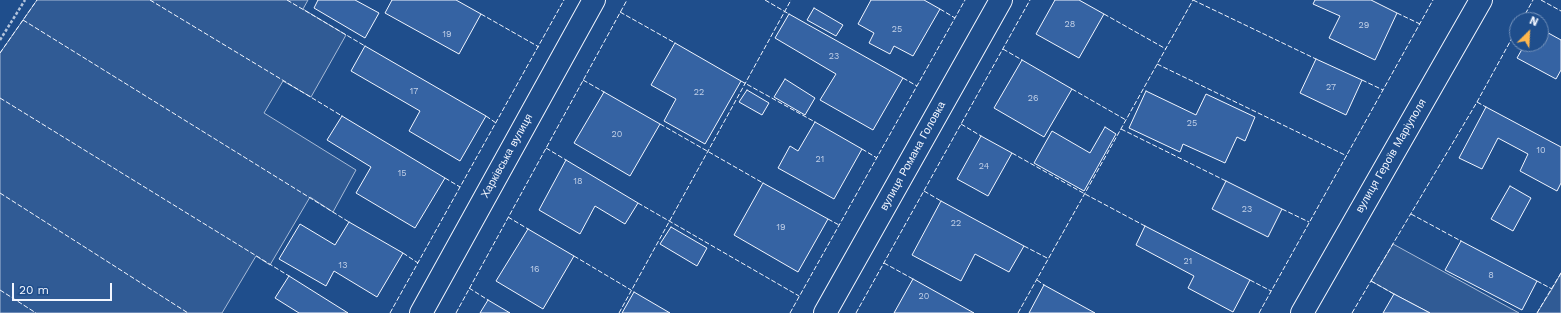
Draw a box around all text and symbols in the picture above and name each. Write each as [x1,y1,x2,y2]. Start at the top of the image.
north arrow [1509,12,1549,52]
text: N [1527,14,1540,29]
house number: 28 [1065,19,1075,29]
house number: 29 [1359,20,1369,30]
house number: 25 [892,24,902,34]
house number: 19 [442,29,452,39]
house number: 23 [829,51,839,61]
house number: 27 [1326,82,1336,92]
house number: 17 [410,86,418,96]
house number: 22 [694,87,704,97]
house number: 26 [1028,93,1038,103]
street label: вулиця Героїв Маріуполя [1353,97,1429,215]
street label: вулиця Романа Головка [877,99,949,213]
street label: Харківська вулиця [478,112,536,200]
house number: 25 [1187,118,1197,128]
house number: 20 [612,129,622,139]
house number: 10 [1536,145,1546,155]
house number: 21 [816,154,824,164]
house number: 24 [979,161,989,171]
house number: 15 [398,168,406,178]
house number: 18 [573,176,583,186]
house number: 23 [1242,204,1252,214]
house number: 22 [951,218,961,228]
house number: 19 [776,222,786,232]
house number: 21 [1184,256,1192,266]
house number: 13 [339,260,347,270]
house number: 16 [531,264,539,274]
house number: 8 [1488,270,1494,280]
scale bar [14,275,114,301]
text: 20 m [19,283,49,297]
house number: 20 [919,291,929,301]

